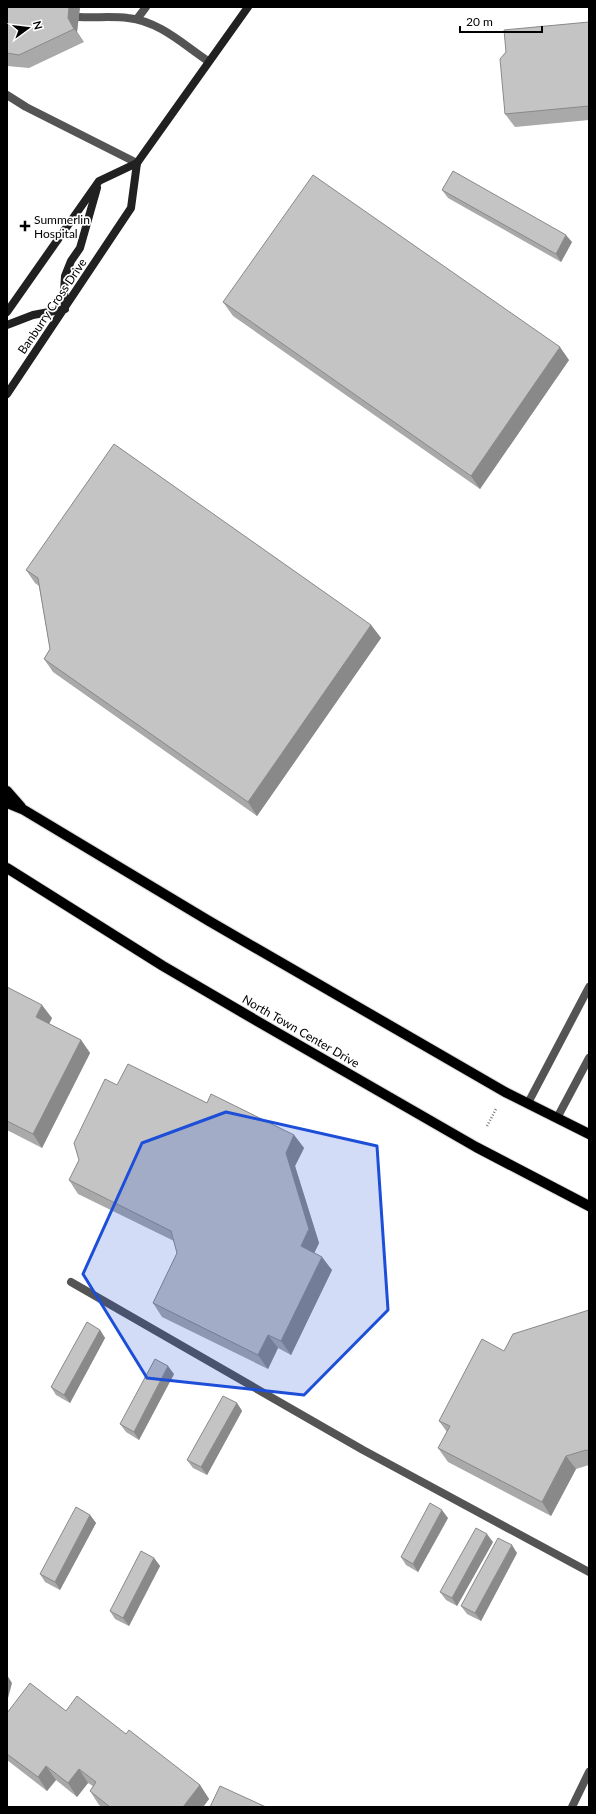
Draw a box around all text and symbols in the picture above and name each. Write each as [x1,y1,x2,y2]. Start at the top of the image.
north arrow [8,8,48,48]
scale bar [460,8,542,34]
text: 20 m [466,14,493,29]
text: N [31,20,46,31]
place label: Summerlin Hospital [34,212,90,241]
marker: Summerlin Hospital [19,220,31,232]
street label: Banburry Cross Drive [14,255,90,357]
street label: North Town Center Drive [240,991,362,1071]

